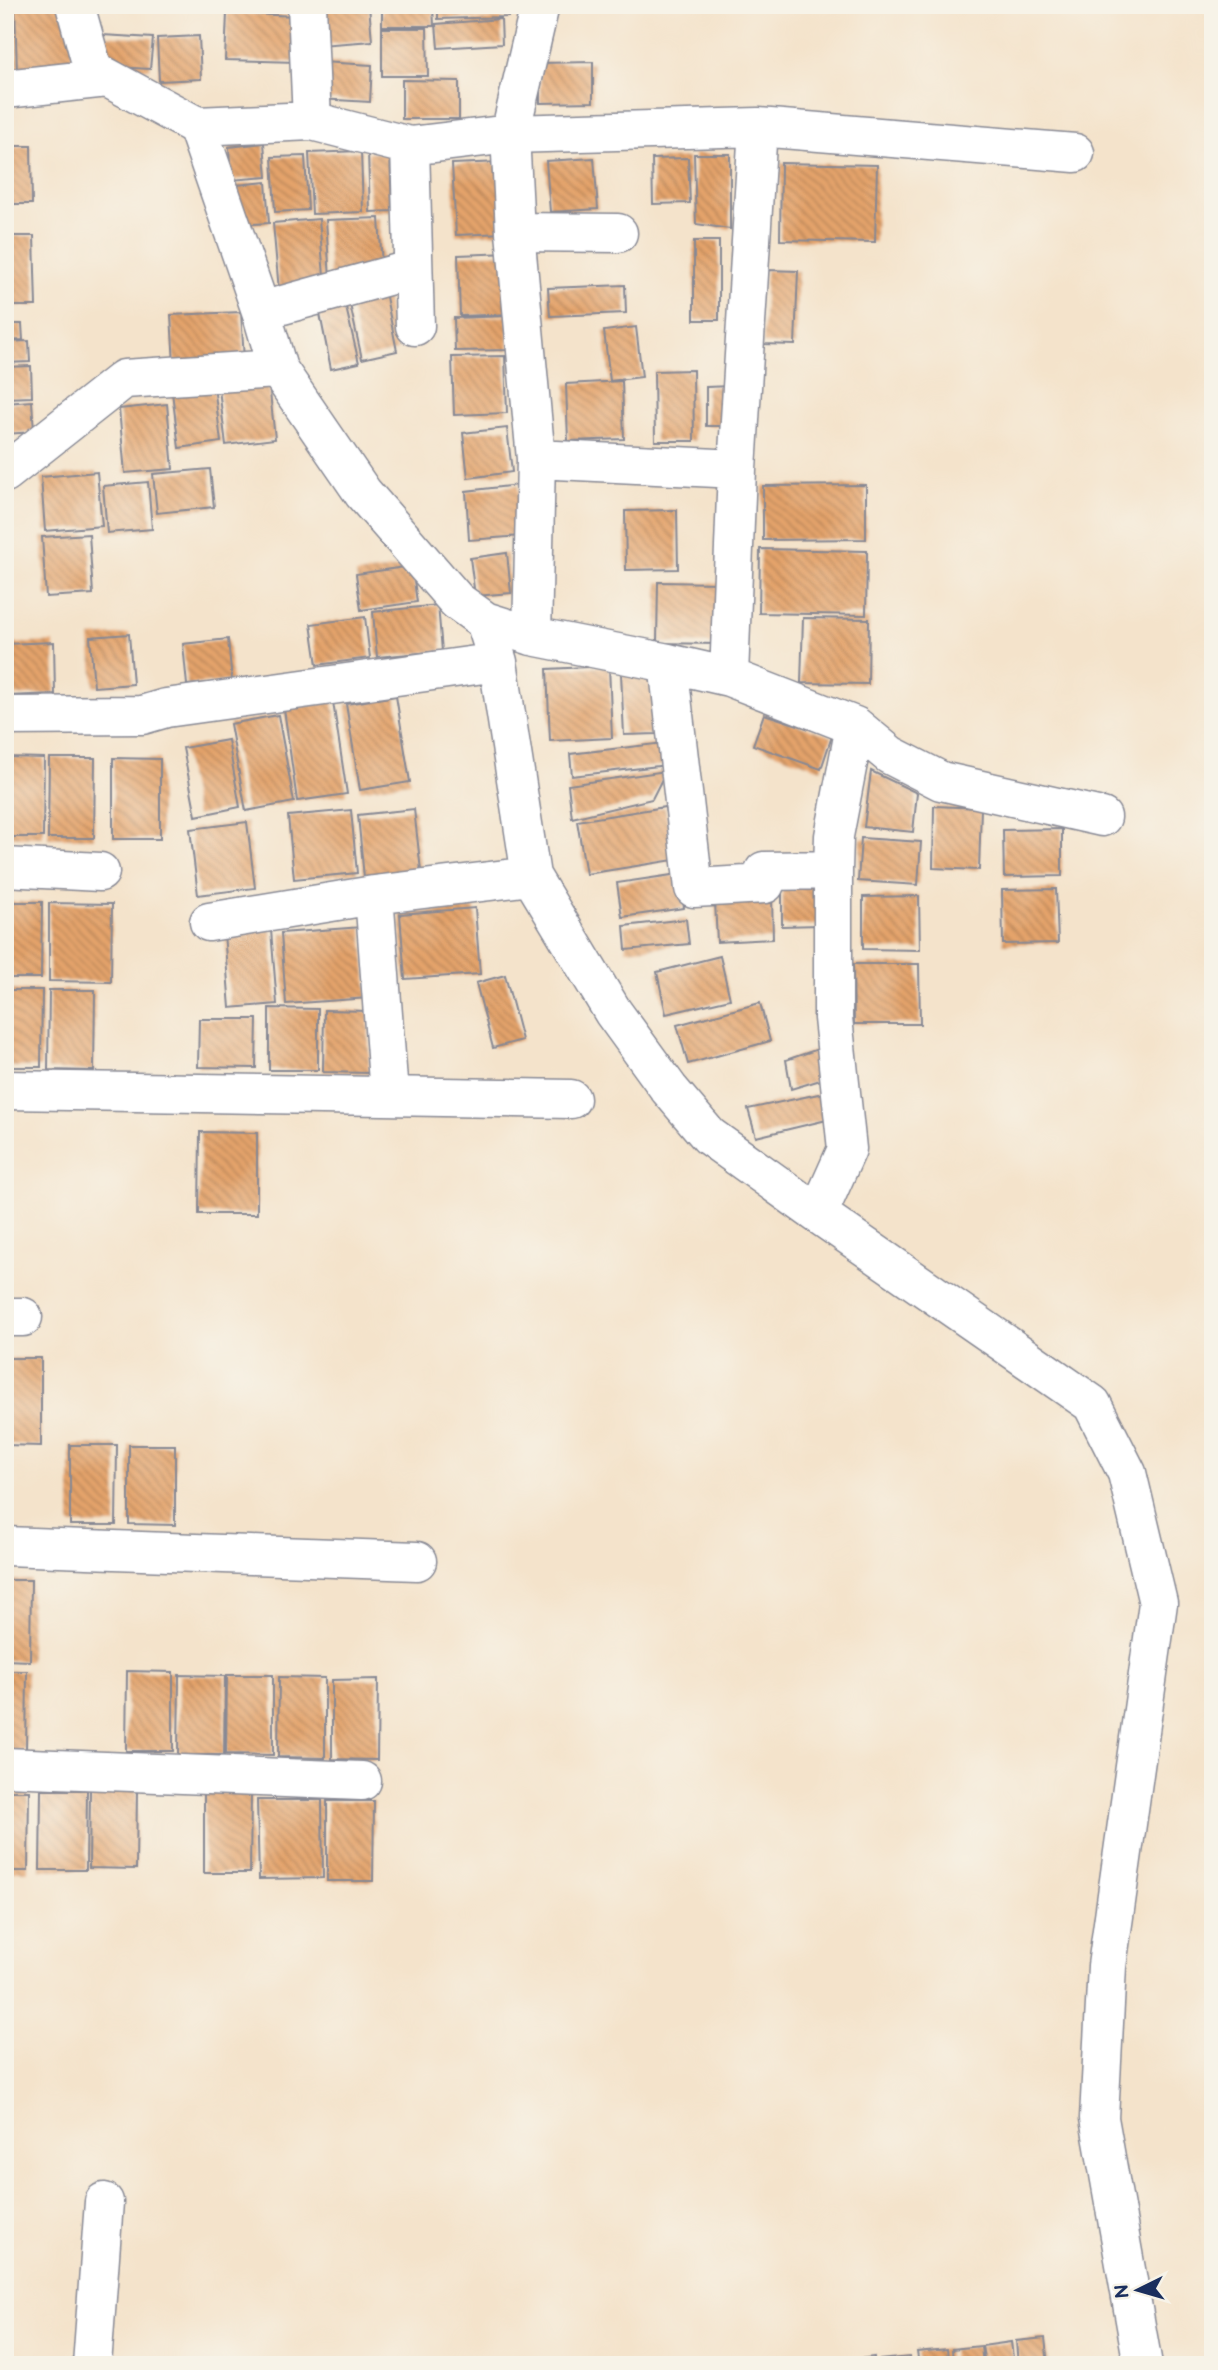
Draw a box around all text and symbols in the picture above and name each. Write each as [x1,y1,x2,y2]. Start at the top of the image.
north arrow [1102,2254,1172,2324]
text: N [1110,2283,1135,2299]

